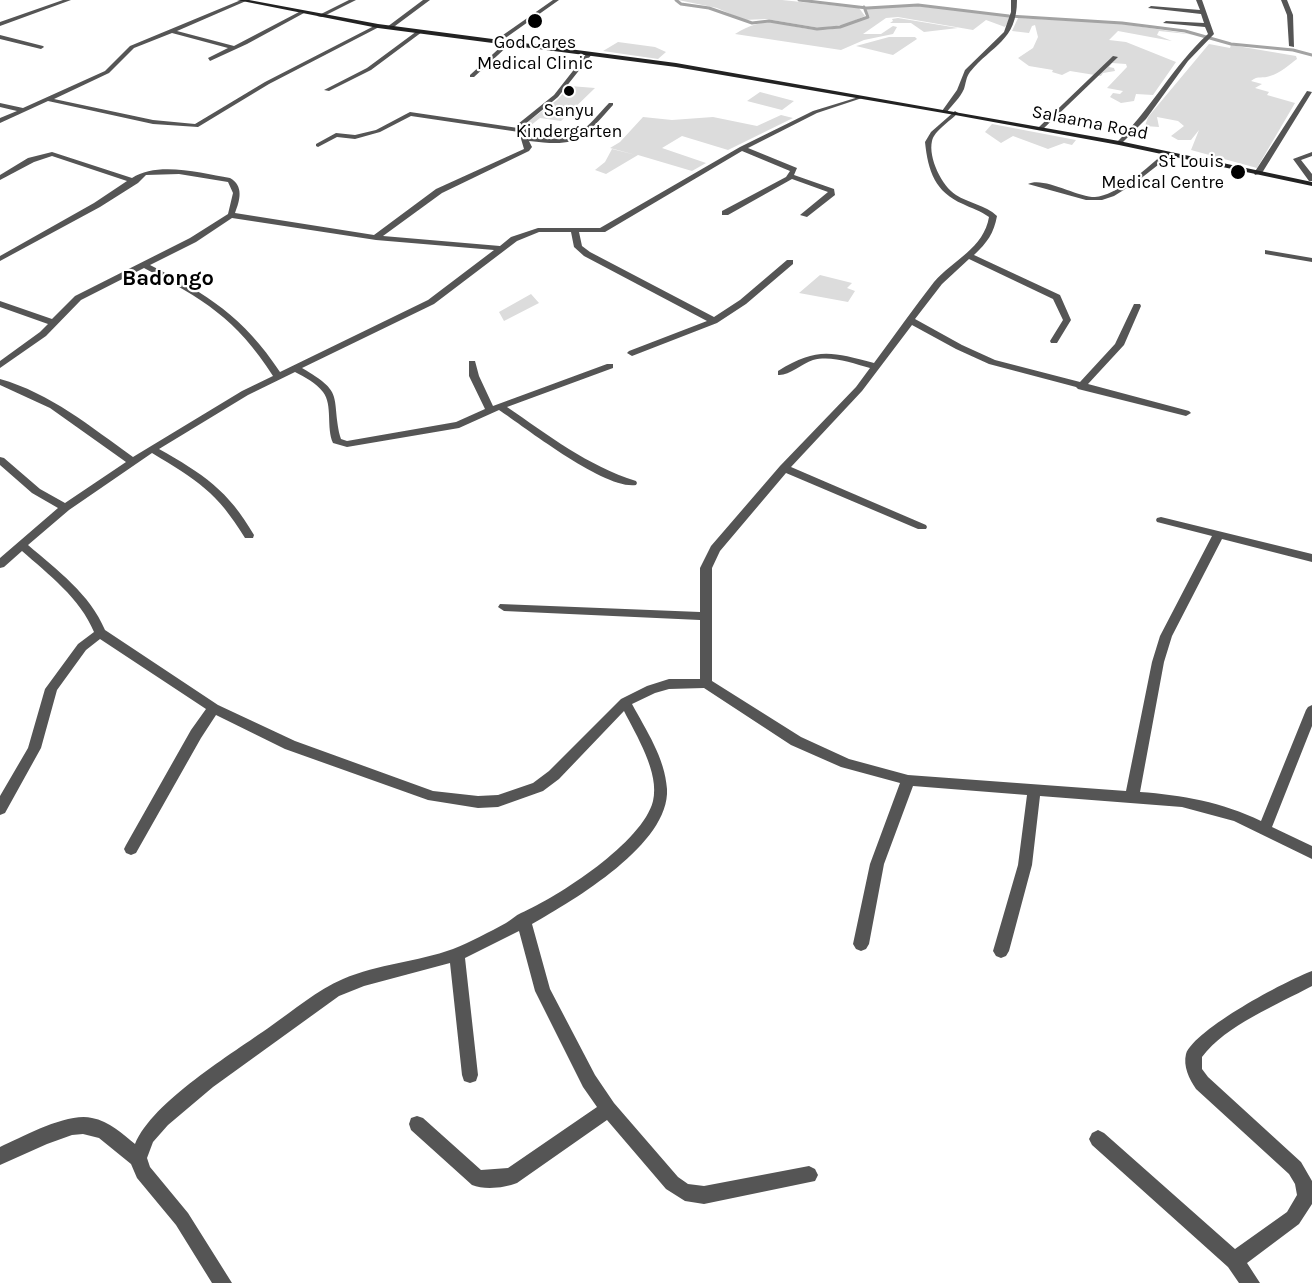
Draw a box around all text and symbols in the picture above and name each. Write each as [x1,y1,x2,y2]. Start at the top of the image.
marker: God Cares Medical Clinic [526,12,544,30]
place label: God Cares Medical Clinic [477,32,593,74]
marker: Sanyu Kindergarten [562,84,576,98]
place label: Sanyu Kindergarten [516,100,622,142]
street label: Salaama Road [1030,101,1150,145]
place label: St Louis Medical Centre [1101,151,1224,194]
marker: St Louis Medical Centre [1229,163,1247,181]
district label: Badongo [122,266,214,292]

